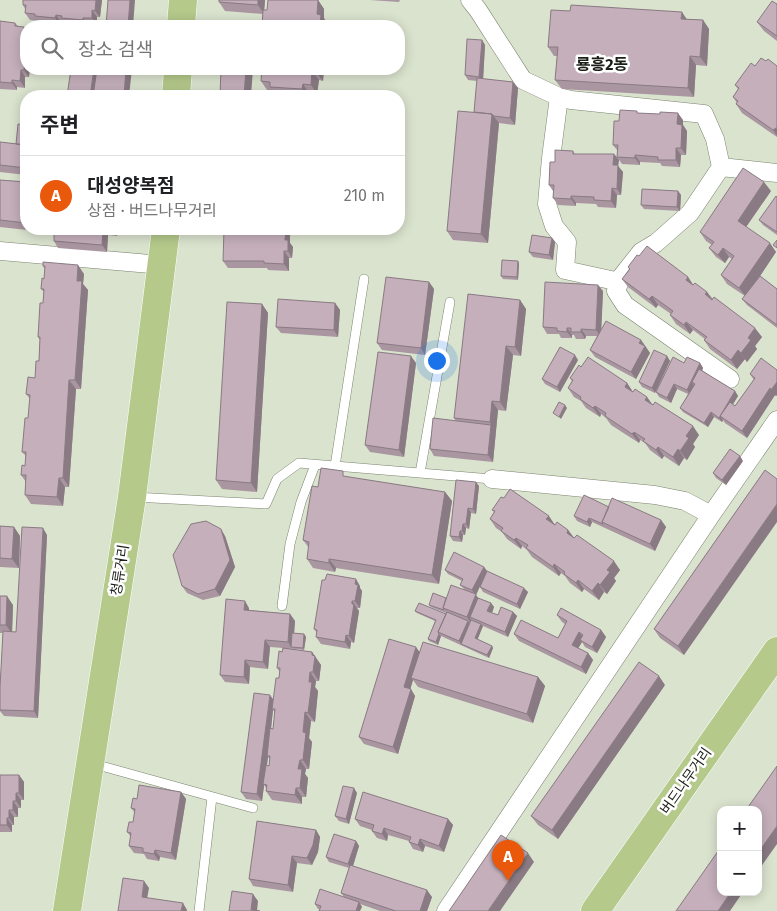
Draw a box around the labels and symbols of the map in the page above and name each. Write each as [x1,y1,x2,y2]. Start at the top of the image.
district label: 룡흥2동 [576,55,628,74]
your location [424,348,450,374]
street label: 청류거리 [108,543,132,597]
street label: 버드나무거리 [657,744,715,818]
pin: A [492,840,524,881]

